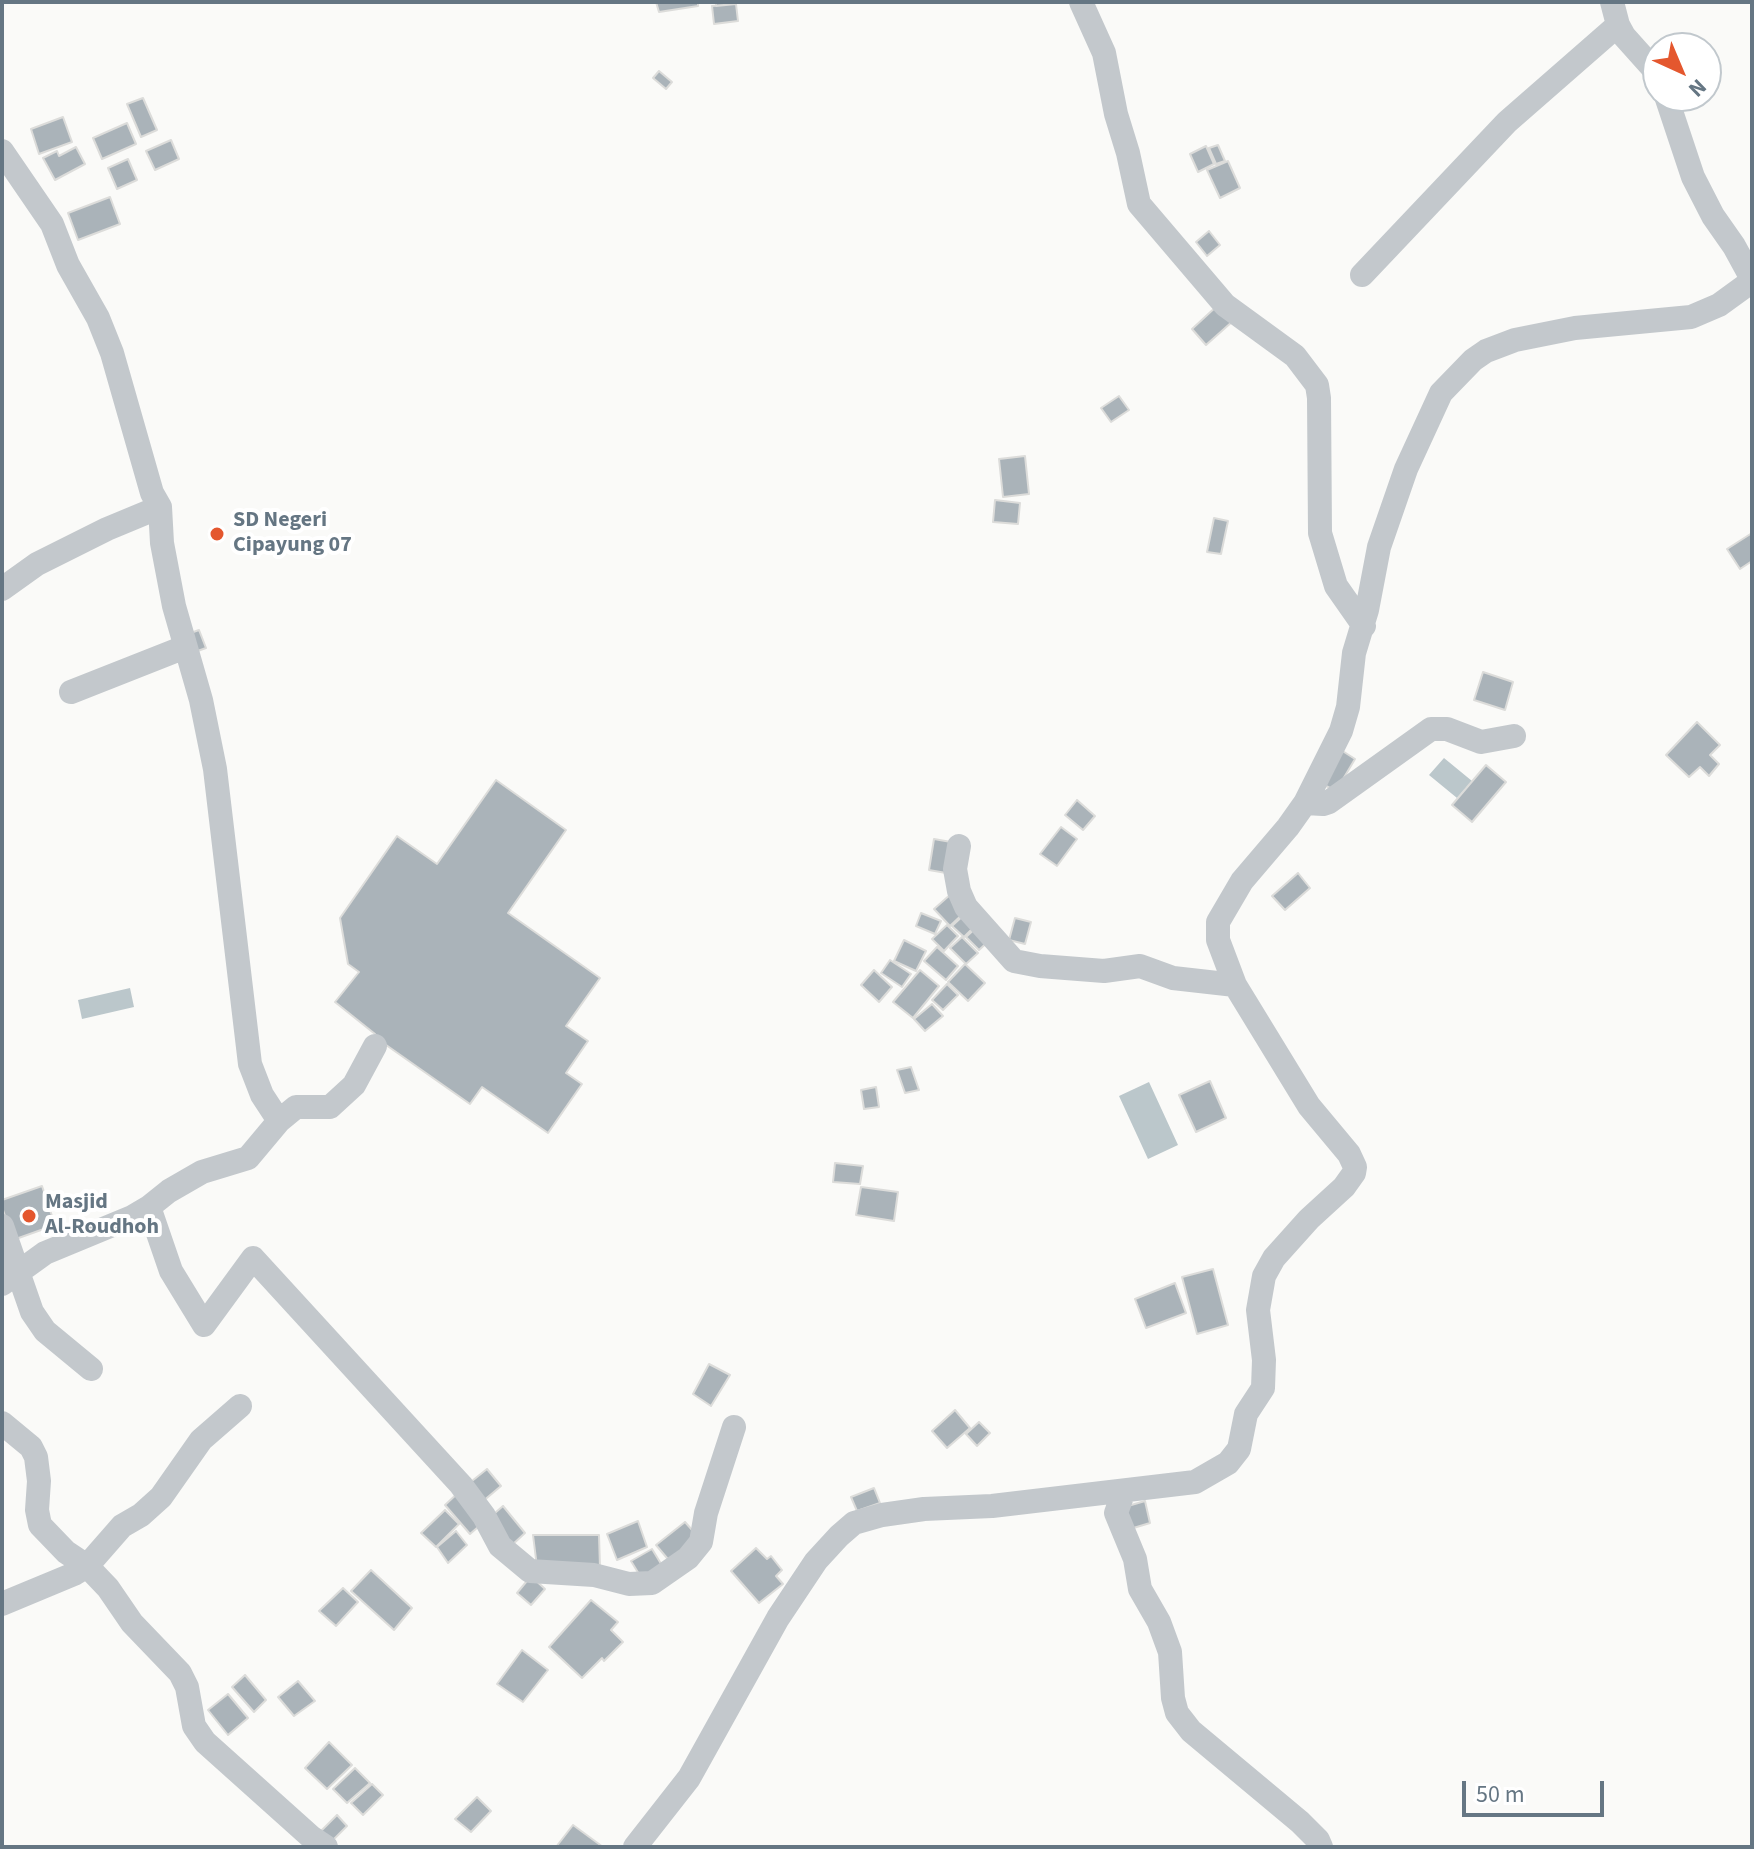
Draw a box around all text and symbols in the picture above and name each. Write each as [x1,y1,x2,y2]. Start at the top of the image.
north arrow [1642,32,1722,112]
text: N [1681,71,1714,104]
place label: SD Negeri Cipayung 07 [233,508,352,560]
marker: SD Negeri Cipayung 07 [208,525,226,543]
place label: Masjid Al-Roudhoh [45,1190,159,1242]
marker: Masjid Al-Roudhoh [20,1207,38,1225]
scale bar [1466,1765,1608,1815]
text: 50 m [1476,1777,1525,1812]

